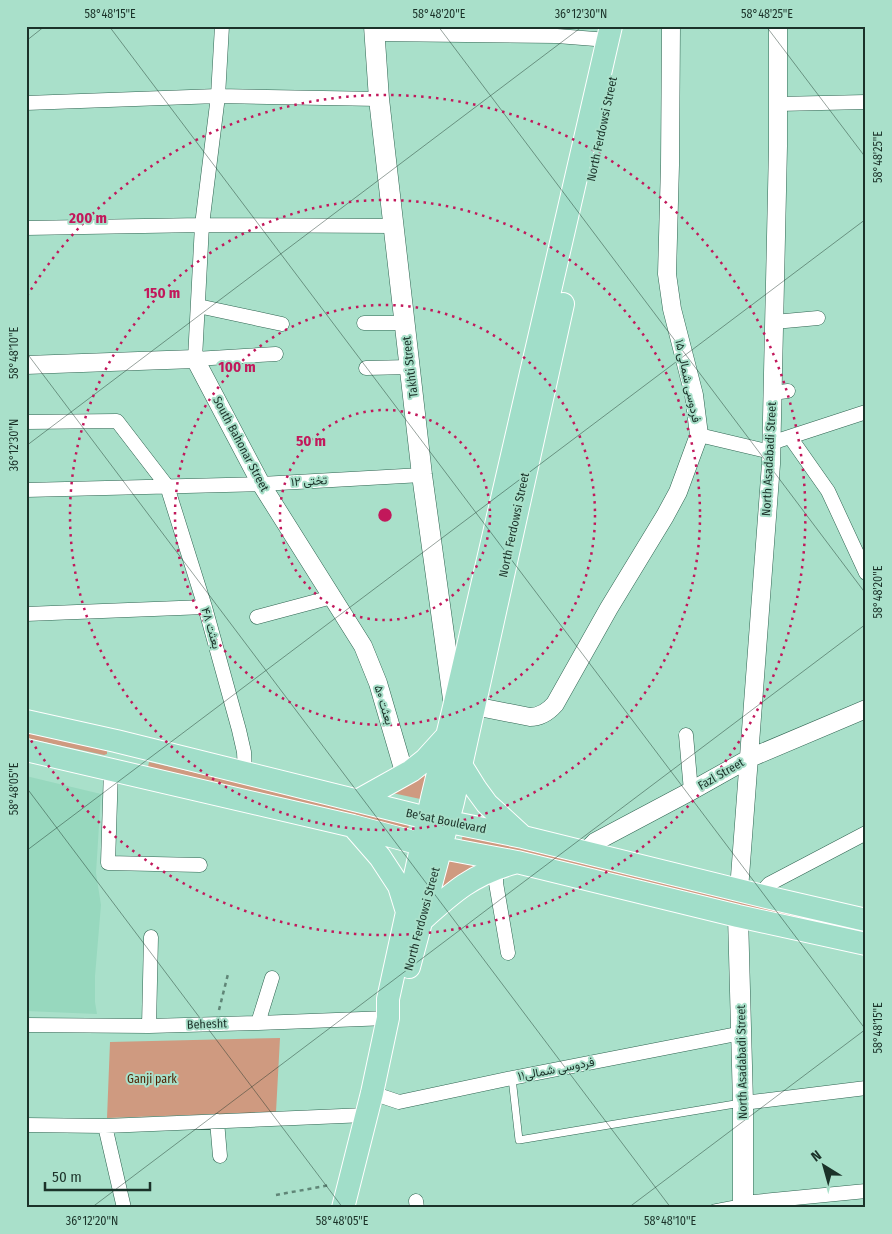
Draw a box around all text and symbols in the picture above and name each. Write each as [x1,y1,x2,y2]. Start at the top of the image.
text: 58°48'15"E [84,7,136,21]
text: 58°48'20"E [413,7,466,21]
text: 36°12'30"N [555,7,607,21]
text: 58°48'25"E [741,7,793,21]
street label: North Ferdowsi Street [584,75,620,183]
text: 58°48'25"E [871,131,885,183]
text: 200 m [68,209,107,227]
text: 150 m [144,284,180,302]
text: 58°48'10"E [7,327,21,379]
street label: Takhti Street [399,335,421,399]
street label: فردوسی شمالی ۱۵ [671,338,704,424]
text: 100 m [218,358,256,376]
street label: South Bahonar Street [210,394,272,494]
street label: North Asadabadi Street [759,401,779,516]
text: 36°12'30"N [7,419,21,471]
text: 50 m [296,432,326,450]
street label: North Ferdowsi Street [496,471,532,579]
street label: تختی ۱۲ [290,473,328,490]
centre of rings [376,506,394,524]
text: 58°48'20"E [871,565,885,618]
street label: بعثت ۴۸ [198,606,224,650]
street label: بعثت ۵۰ [371,683,397,727]
street label: Fazl Street [696,755,746,793]
text: 58°48'05"E [7,762,21,815]
street label: Be'sat Boulevard [405,806,487,836]
street label: North Ferdowsi Street [401,866,443,972]
text: 58°48'15"E [871,1002,885,1054]
street label: North Asadabadi Street [734,1005,750,1119]
street label: Behesht [187,1016,227,1032]
street label: فردوسی شمالی۱۱ [516,1055,596,1084]
park label: Ganji park [127,1072,177,1086]
north arrow [800,1142,850,1192]
text: N [808,1147,825,1165]
scale bar [45,1159,150,1191]
text: 50 m [52,1168,82,1186]
text: 36°12'20"N [66,1214,118,1228]
text: 58°48'05"E [316,1214,369,1228]
text: 58°48'10"E [644,1214,696,1228]

